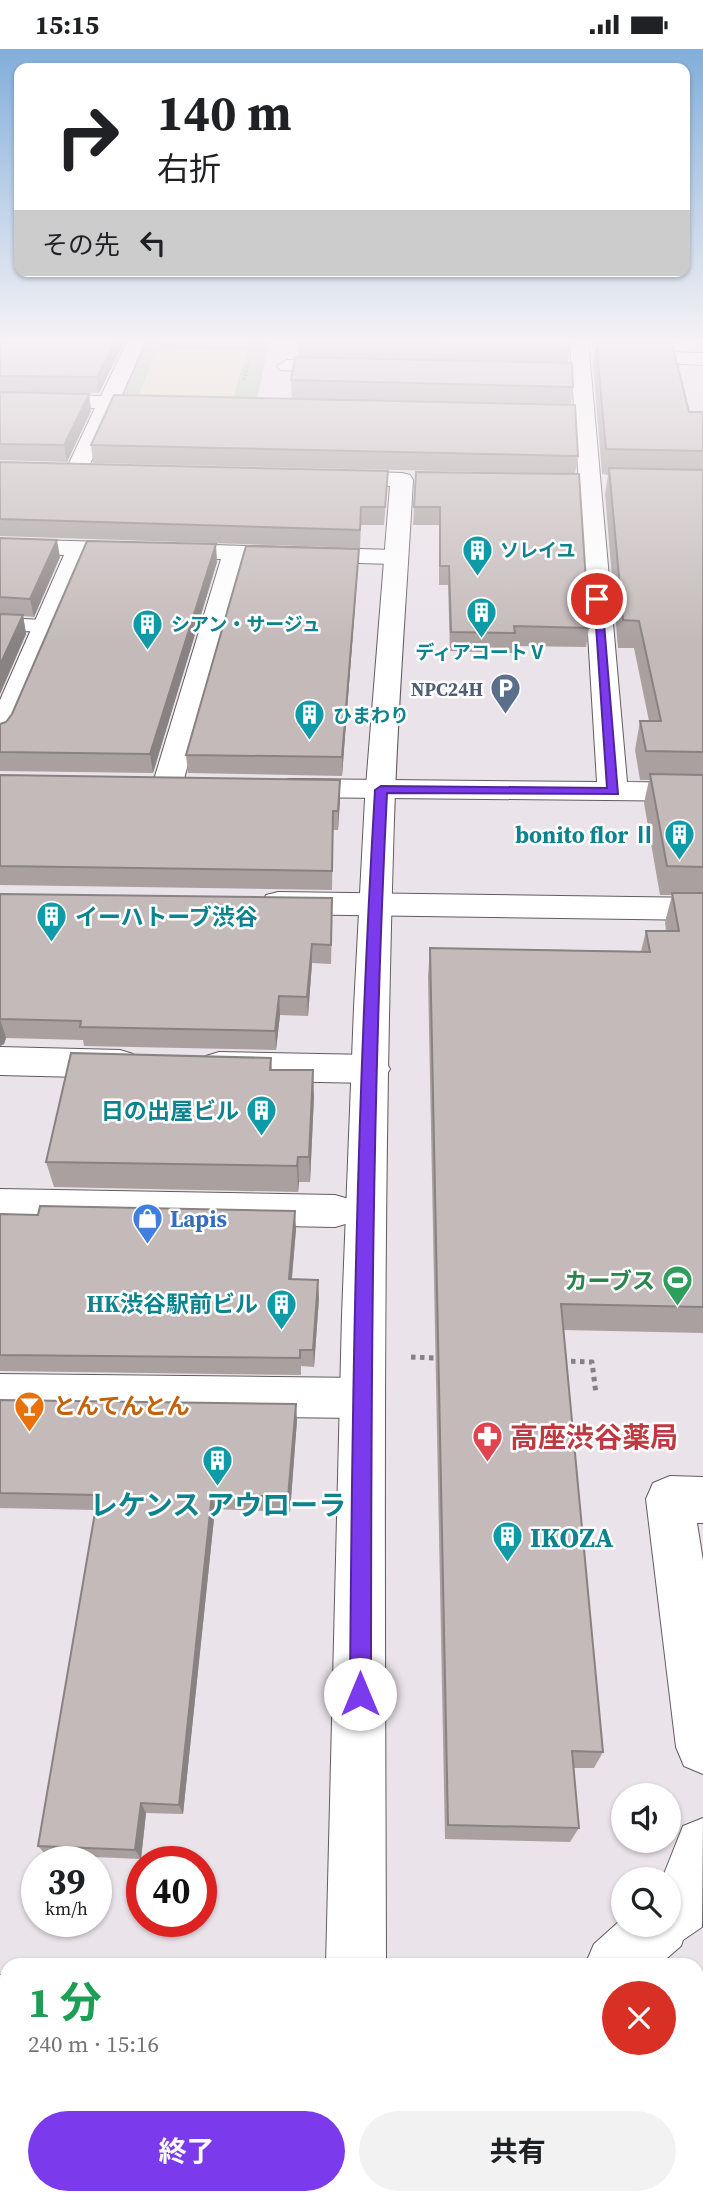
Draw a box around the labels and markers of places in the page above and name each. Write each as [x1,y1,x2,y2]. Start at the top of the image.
building icon: ソレイユ [460,533,494,577]
place label: ソレイユ [500,537,576,563]
pin [567,569,627,629]
building icon: ディアコートⅤ [464,596,498,640]
building icon: シアン・サージュ [131,607,165,651]
place label: シアン・サージュ [171,611,321,637]
place label: ディアコートⅤ [415,639,547,665]
parking icon: NPC24H [489,672,523,716]
place label: NPC24H [411,676,483,702]
building icon: ひまわり [293,698,327,742]
place label: ひまわり [333,702,409,728]
building icon: bonito flor Ⅱ [662,818,696,862]
place label: bonito flor Ⅱ [515,819,656,851]
building icon: イーハトーブ渋谷 [35,900,69,944]
place label: イーハトーブ渋谷 [75,901,258,933]
building icon: 日の出屋ビル [245,1094,279,1138]
place label: 日の出屋ビル [101,1095,239,1127]
shop icon: Lapis [130,1202,164,1246]
place label: Lapis [170,1203,227,1235]
sports icon: カーブス [661,1264,695,1308]
place label: カーブス [564,1265,655,1297]
building icon: HK渋谷駅前ビル [264,1287,298,1331]
place label: HK渋谷駅前ビル [86,1288,258,1320]
bar icon: とんてんとん [13,1389,47,1433]
place label: とんてんとん [53,1390,190,1422]
place label: 高座渋谷薬局 [510,1418,678,1456]
pharmacy icon: 高座渋谷薬局 [470,1420,504,1464]
building icon: レケンス アウローラ [201,1444,235,1488]
place label: レケンス アウローラ [90,1486,346,1524]
place label: IKOZA [530,1518,614,1556]
building icon: IKOZA [490,1520,524,1564]

